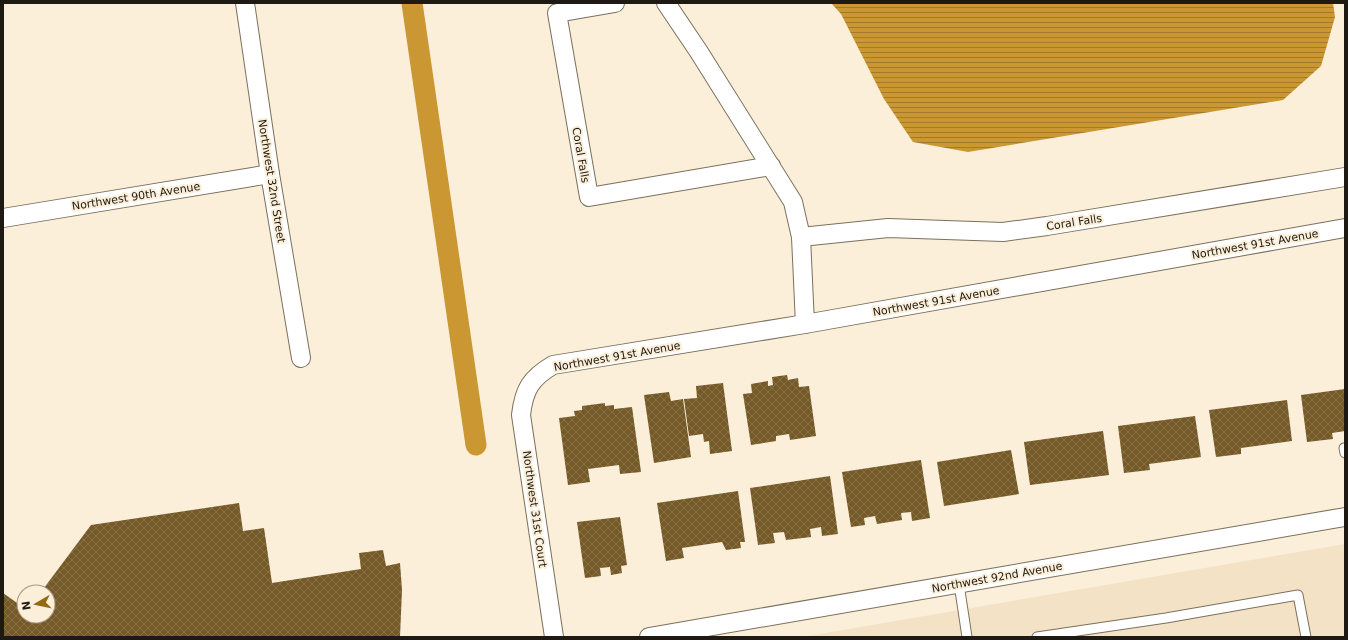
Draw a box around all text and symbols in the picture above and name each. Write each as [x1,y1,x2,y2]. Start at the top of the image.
street label: Northwest 32nd Street [255,118,288,244]
street label: Coral Falls [569,126,592,184]
street label: Northwest 90th Avenue [71,180,201,213]
street label: Coral Falls [1045,212,1103,233]
street label: Northwest 91st Avenue [1191,227,1320,262]
street label: Northwest 91st Avenue [872,284,1001,319]
street label: Northwest 91st Avenue [553,339,682,374]
street label: Northwest 31st Court [520,450,549,569]
street label: Northwest 92nd Avenue [931,560,1064,595]
north arrow [16,584,56,624]
text: N [19,600,34,611]

